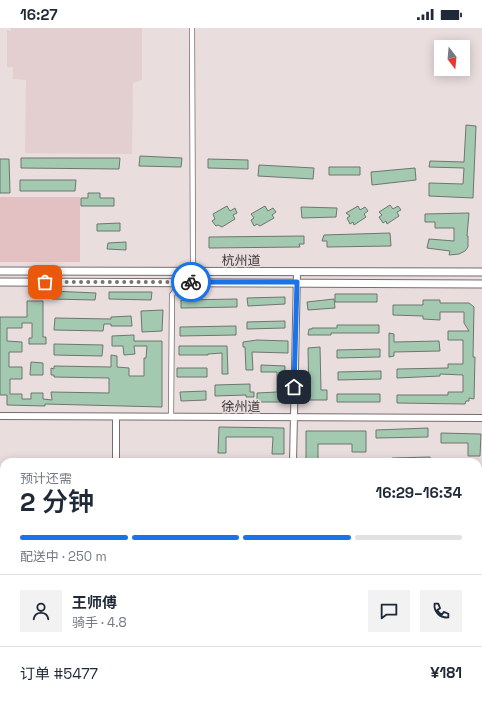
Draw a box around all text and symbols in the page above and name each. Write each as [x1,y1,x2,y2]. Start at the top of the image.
text: 16:27 [20,5,58,24]
north arrow [434,40,470,76]
map controls [434,40,470,76]
street label: 杭州道 [221,252,261,269]
courier [171,262,211,302]
pin [28,265,62,299]
icon: bag [34,271,56,293]
icon: bike [180,271,202,293]
pin [277,370,311,404]
icon: home [283,376,305,398]
street label: 徐州道 [221,398,261,415]
text: 预计还需 [20,470,72,487]
text: 16:29–16:34 [375,483,462,502]
text: 2 分钟 [20,485,94,519]
text: 配送中 · 250 m [20,548,107,565]
button: person [20,590,62,632]
button: chat [368,590,410,632]
button: phone [420,590,462,632]
text: 王师傅 [72,593,117,612]
text: 骑手 · 4.8 [72,614,127,631]
text: ¥181 [430,663,462,682]
text: 订单 #5477 [20,664,98,683]

